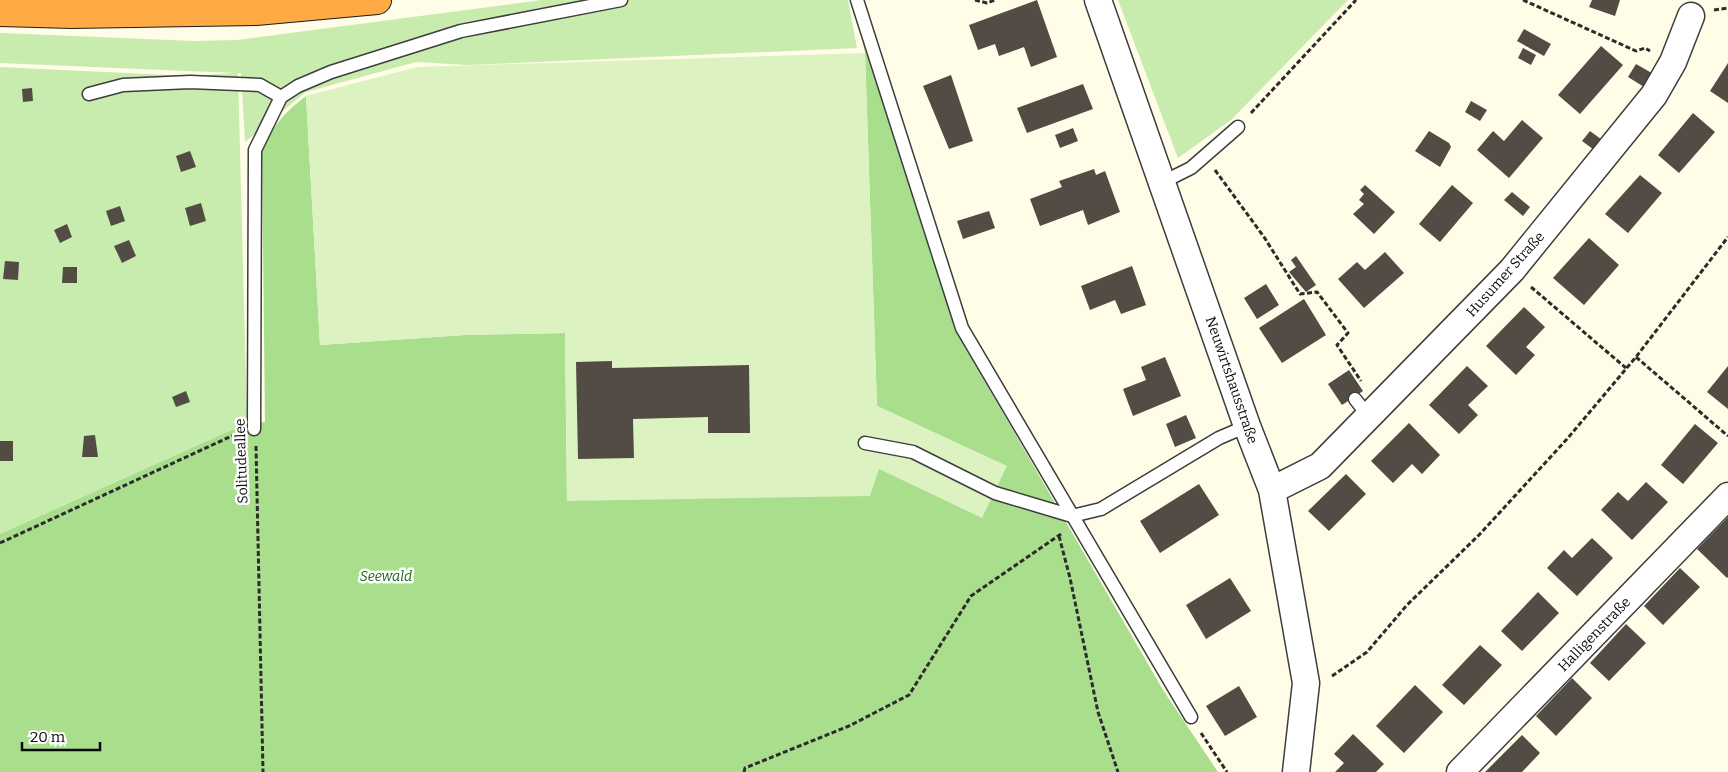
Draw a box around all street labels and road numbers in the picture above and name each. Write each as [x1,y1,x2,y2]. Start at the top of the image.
street label: Husumer Straße [1463,228,1548,320]
street label: Neuwirtshausstraße [1202,314,1261,446]
street label: Solitudeallee [232,418,251,504]
street label: Halligenstraße [1555,594,1634,675]

